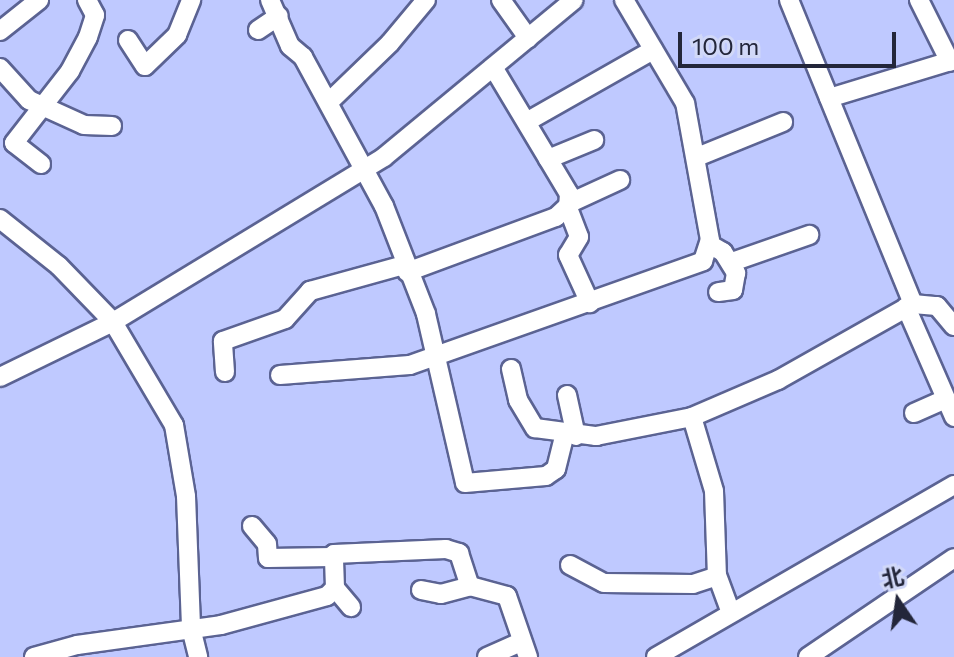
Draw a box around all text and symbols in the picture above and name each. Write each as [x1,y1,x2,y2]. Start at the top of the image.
scale bar [682,16,900,66]
text: 100 m [692,31,759,60]
north arrow [858,561,938,641]
text: 北 [879,561,906,593]

